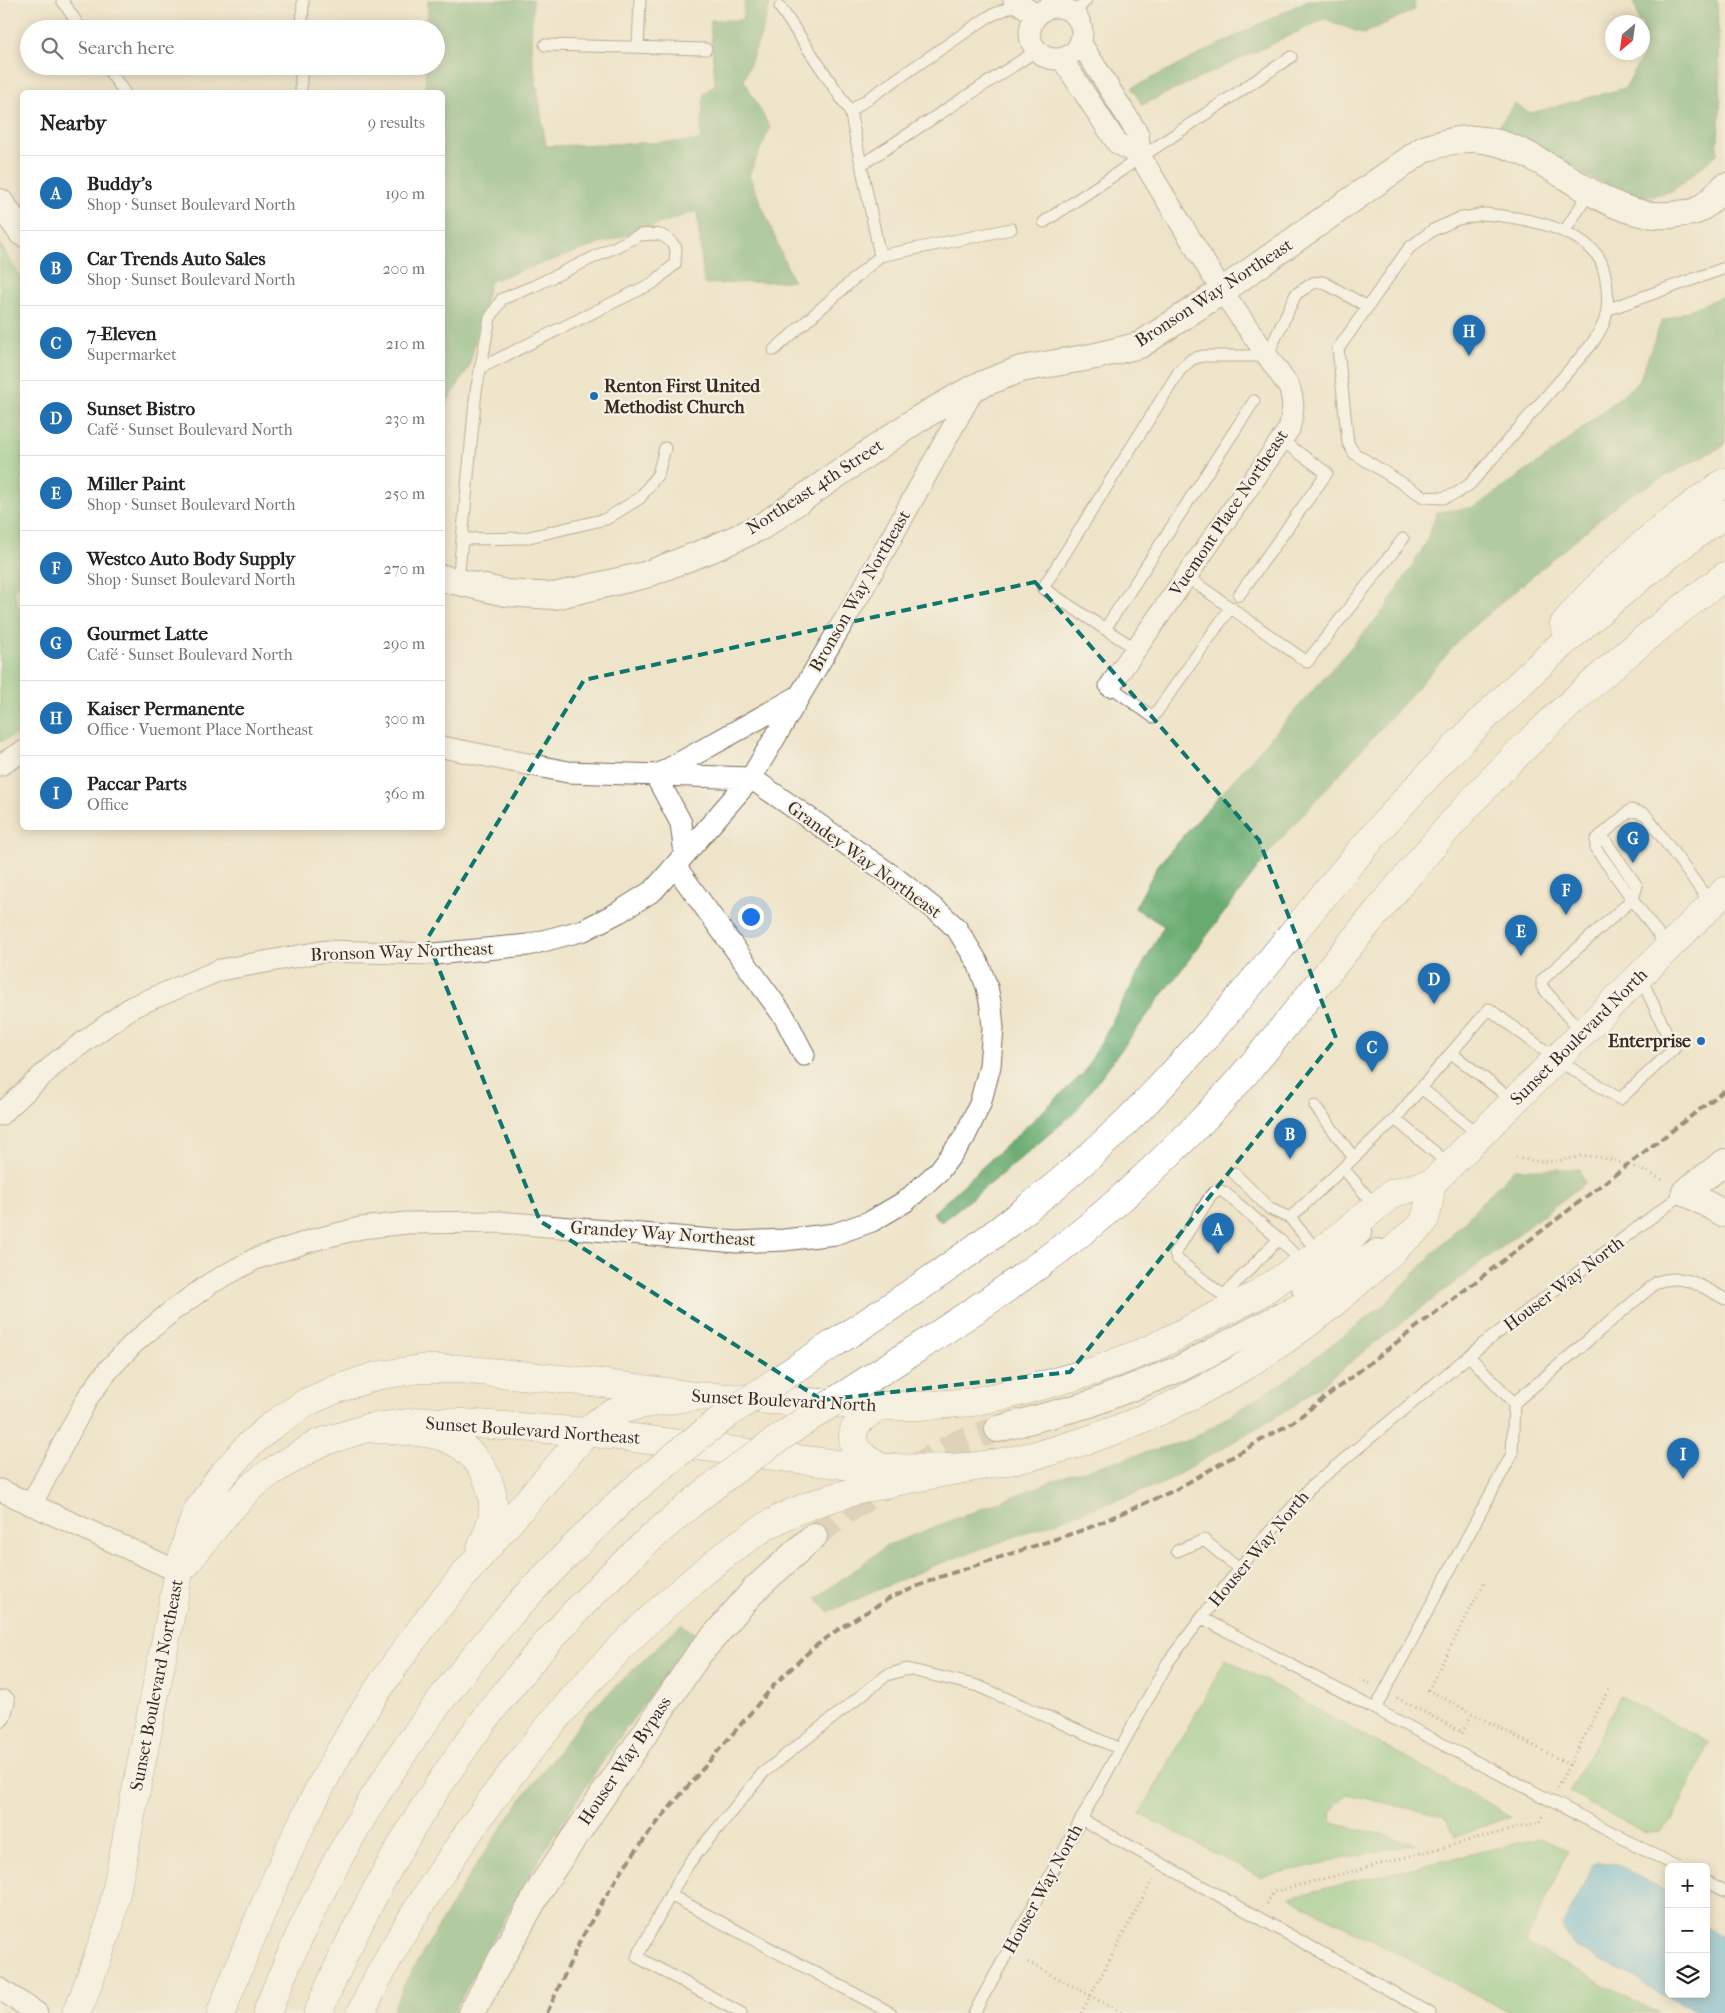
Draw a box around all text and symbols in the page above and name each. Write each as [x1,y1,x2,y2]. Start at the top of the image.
north arrow [1605,15,1650,60]
search box [20,20,445,75]
icon: search [38,34,66,62]
text: Search here [78,37,174,59]
text: Nearby [40,111,106,135]
text: 9 results [368,113,425,132]
text: Buddy's [87,173,152,195]
text: A [51,184,61,203]
text: 190 m [385,184,425,203]
text: Shop · Sunset Boulevard North [87,195,296,214]
street label: Bronson Way Northeast [1131,234,1297,352]
text: Car Trends Auto Sales [87,248,265,270]
text: B [51,259,61,278]
text: 200 m [382,259,425,278]
text: Shop · Sunset Boulevard North [87,270,296,289]
pin: H [1453,315,1485,356]
text: 7-Eleven [87,323,157,345]
text: C [51,334,61,353]
text: 210 m [386,334,425,353]
text: Supermarket [87,345,177,364]
place label: Renton First United Methodist Church [603,376,761,418]
marker: Renton First United Methodist Church [588,390,600,402]
text: Sunset Bistro [87,398,195,420]
text: D [50,409,62,428]
text: 230 m [385,409,425,428]
text: Café · Sunset Boulevard North [87,420,293,439]
street label: Vuemont Place Northeast [1165,425,1293,601]
street label: Northeast 4th Street [743,435,888,539]
text: Miller Paint [87,473,185,495]
text: E [51,484,61,503]
text: 250 m [384,484,425,503]
text: Shop · Sunset Boulevard North [87,495,296,514]
street label: Bronson Way Northeast [805,506,915,676]
text: Westco Auto Body Supply [87,548,295,570]
text: F [52,559,60,578]
text: 270 m [384,559,425,578]
text: Shop · Sunset Boulevard North [87,570,296,589]
text: Gourmet Latte [87,623,208,645]
text: G [50,634,62,653]
text: 290 m [383,634,425,653]
text: Café · Sunset Boulevard North [87,645,293,664]
text: Kaiser Permanente [87,698,245,720]
text: H [50,709,62,728]
text: 300 m [384,709,425,728]
text: Office · Vuemont Place Northeast [87,720,313,739]
text: Paccar Parts [87,773,187,795]
text: I [53,784,59,803]
text: 360 m [384,784,425,803]
text: Office [87,795,129,814]
street label: Grandey Way Northeast [783,797,946,923]
pin: G [1617,822,1649,863]
pin: F [1550,874,1582,915]
your location [738,904,764,930]
pin: E [1505,915,1537,956]
street label: Bronson Way Northeast [310,938,495,966]
pin: D [1418,963,1450,1004]
street label: Sunset Boulevard North [1506,964,1652,1110]
pin: C [1356,1031,1388,1072]
place label: Enterprise [1608,1031,1691,1052]
marker: Enterprise [1695,1035,1707,1047]
pin: B [1274,1118,1306,1159]
pin: A [1202,1213,1234,1254]
street label: Grandey Way Northeast [570,1217,757,1251]
street label: Houser Way North [1500,1232,1628,1336]
street label: Sunset Boulevard North [691,1386,877,1416]
street label: Sunset Boulevard Northeast [425,1413,642,1449]
pin: I [1667,1438,1699,1479]
street label: Houser Way North [1204,1487,1314,1611]
street label: Sunset Boulevard Northeast [126,1577,188,1793]
street label: Houser Way Bypass [574,1692,676,1829]
street label: Houser Way North [999,1821,1087,1957]
map controls [1665,1863,1710,1998]
button: + [1665,1863,1710,1908]
button: − [1665,1908,1710,1953]
button: layers [1665,1953,1710,1998]

